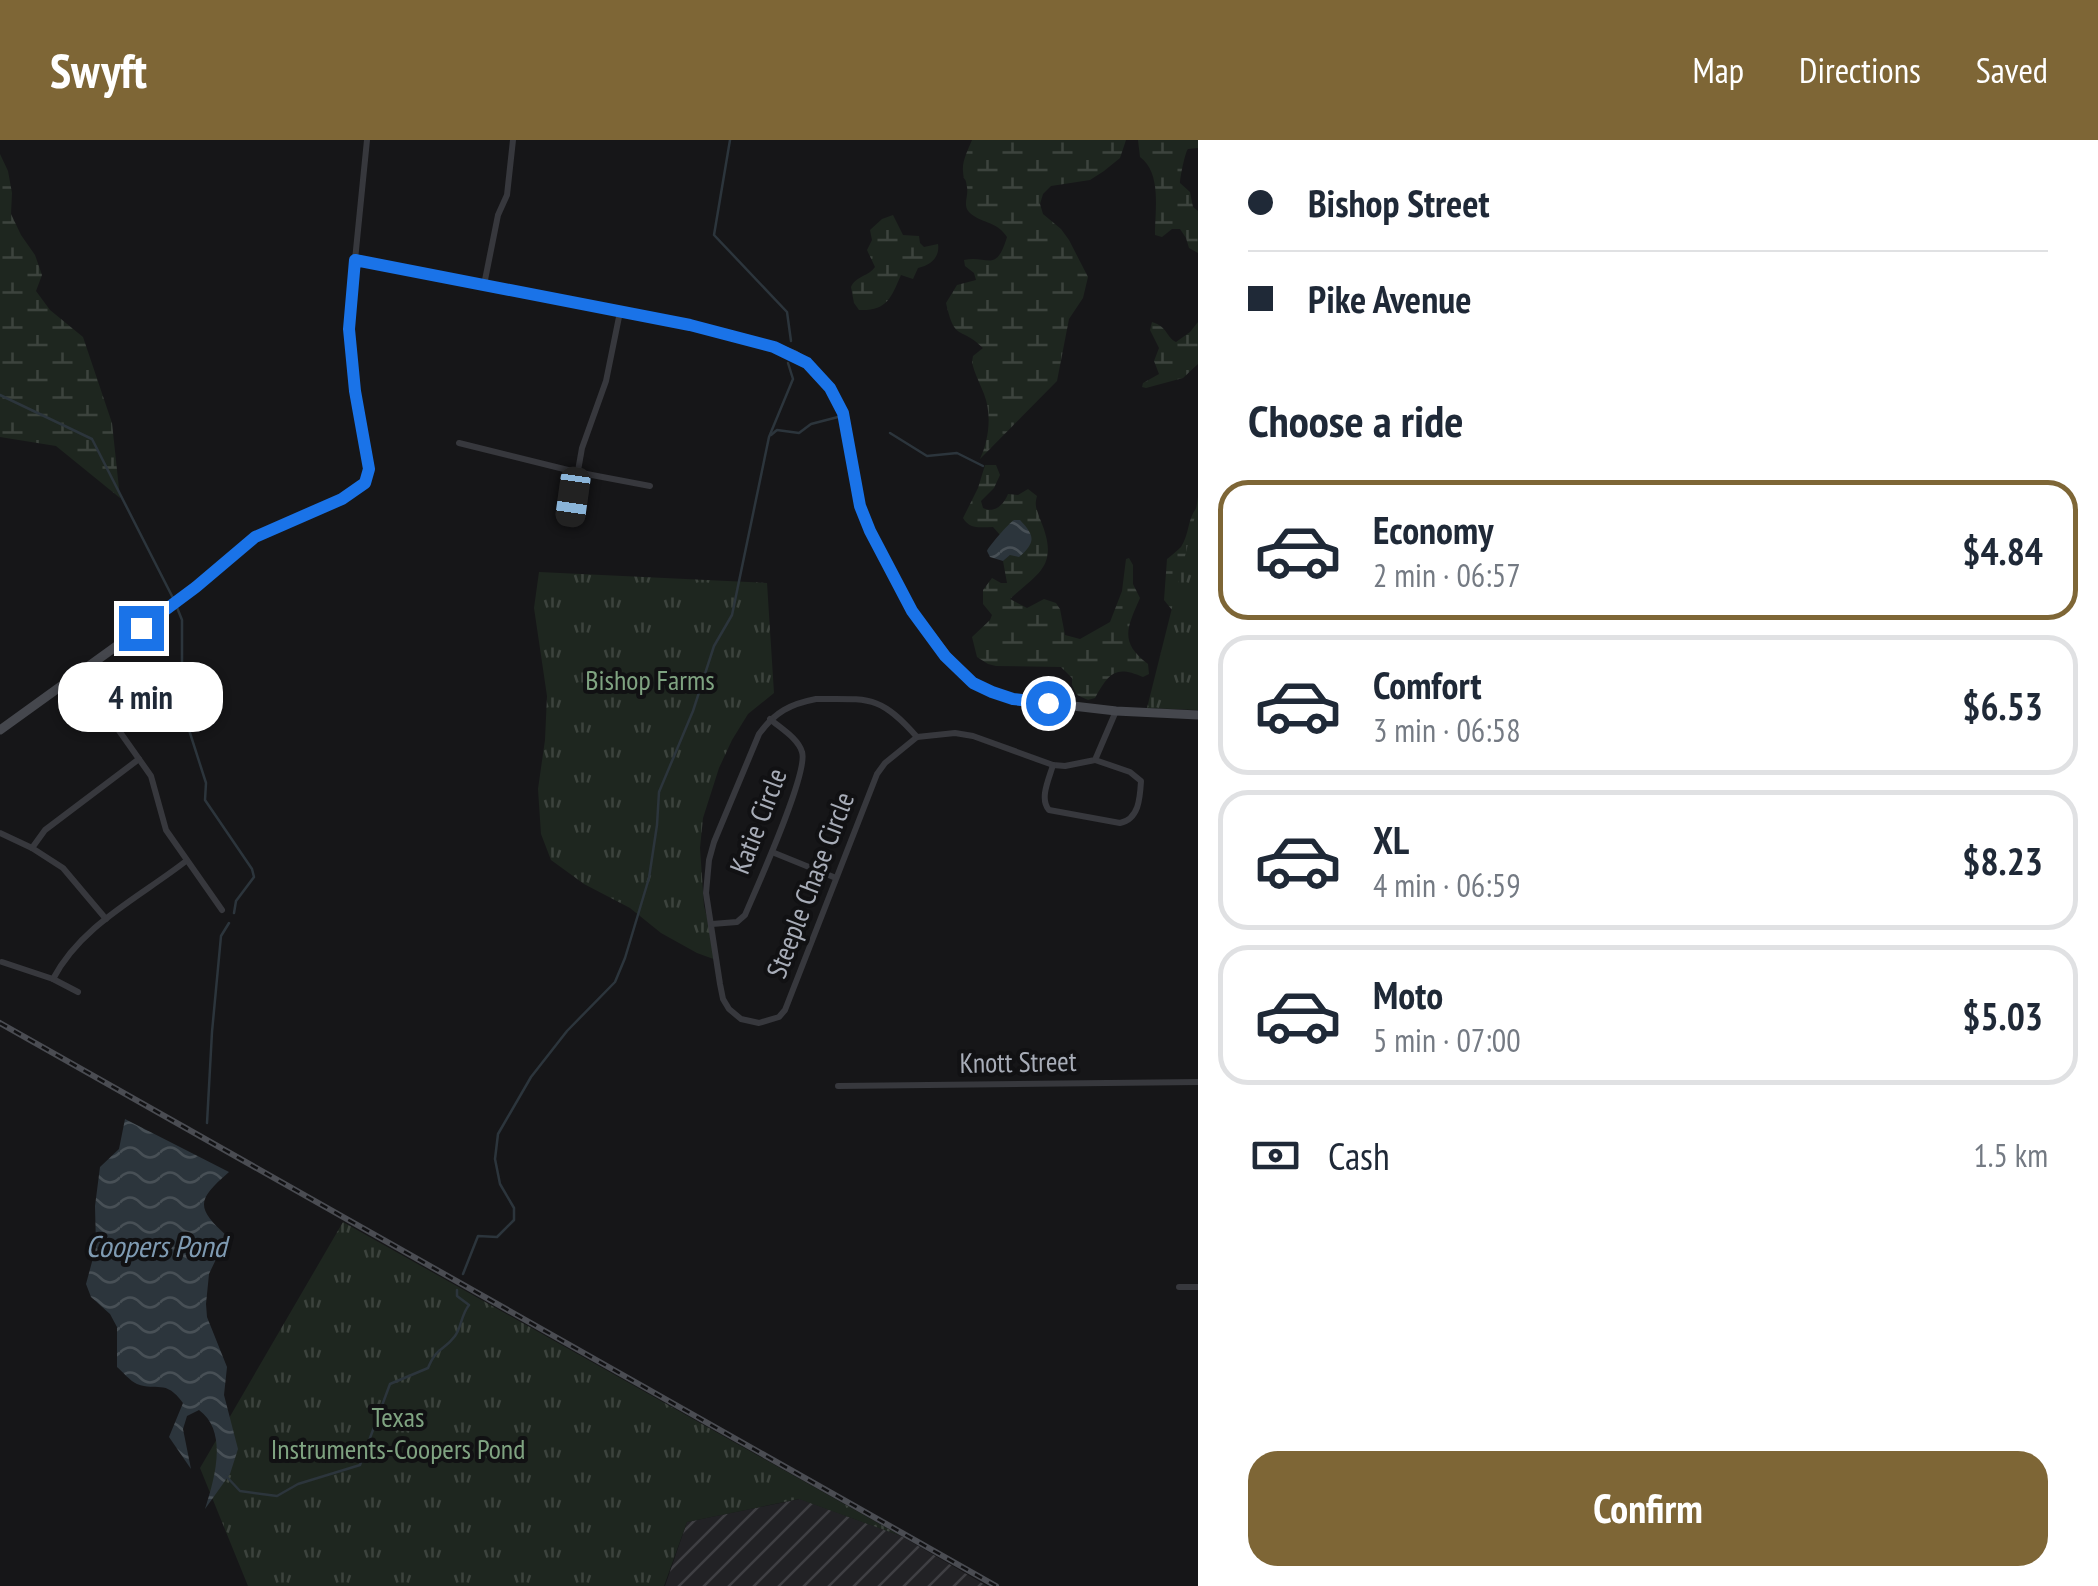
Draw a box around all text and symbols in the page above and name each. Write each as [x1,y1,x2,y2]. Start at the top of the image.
text: Swyft [50,39,147,101]
text: Map [1693,47,1744,93]
text: Directions [1799,47,1921,93]
text: Saved [1976,47,2048,93]
text: Bishop Street [1308,178,1490,227]
text: Pike Avenue [1308,274,1471,323]
text: Choose a ride [1248,391,1463,449]
car [554,465,592,529]
icon: car [1253,505,1343,595]
text: Economy [1373,505,1493,554]
text: $4.84 [1962,526,2043,575]
text: 2 min · 06:57 [1373,554,1521,596]
route end [119,606,164,651]
icon: car [1253,660,1343,750]
text: Comfort [1373,660,1482,709]
park label: Bishop Farms [585,661,715,698]
callout: 4 min [58,663,224,733]
text: 4 min [108,676,173,718]
route start [1026,681,1071,726]
text: $6.53 [1962,681,2043,730]
text: 3 min · 06:58 [1373,709,1521,751]
street label: Katie Circle [720,763,795,879]
street label: Steeple Chase Circle [757,786,862,983]
icon: car [1253,815,1343,905]
text: XL [1373,815,1409,864]
text: $8.23 [1962,836,2043,885]
text: 4 min · 06:59 [1373,864,1521,906]
icon: car [1253,970,1343,1060]
text: Moto [1373,970,1443,1019]
text: $5.03 [1962,991,2043,1040]
text: 5 min · 07:00 [1373,1019,1521,1061]
street label: Knott Street [959,1042,1077,1081]
icon: cash [1248,1128,1303,1183]
text: Cash [1328,1131,1390,1180]
text: 1.5 km [1973,1134,2048,1176]
water label: Coopers Pond [86,1226,230,1265]
park label: Texas Instruments-Coopers Pond [271,1398,525,1467]
button: Confirm [1248,1451,2048,1566]

